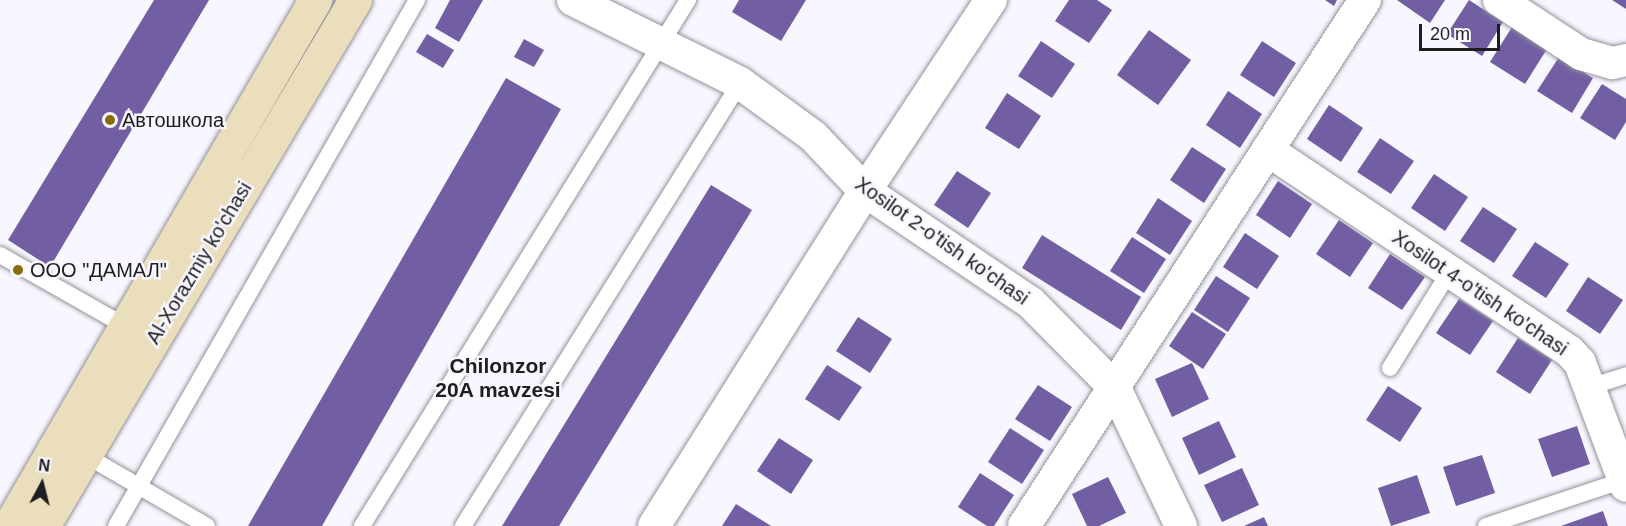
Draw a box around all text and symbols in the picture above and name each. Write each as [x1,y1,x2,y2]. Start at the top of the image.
scale bar [1422,12,1503,50]
text: 20 m [1430,24,1470,44]
place label: Автошкола [122,108,224,132]
marker: Автошкола [103,113,117,127]
street label: Xosilot 2-o'tish ko'chasi [850,172,1034,310]
street label: Al-Xorazmiy ko'chasi [141,178,257,348]
street label: Xosilot 4-o'tish ko'chasi [1388,225,1572,361]
place label: ООО "ДАМАЛ" [30,258,167,282]
marker: ООО "ДАМАЛ" [11,263,25,277]
district label: Chilonzor 20A mavzesi [435,353,561,403]
north arrow [12,454,72,514]
text: N [37,456,51,475]

